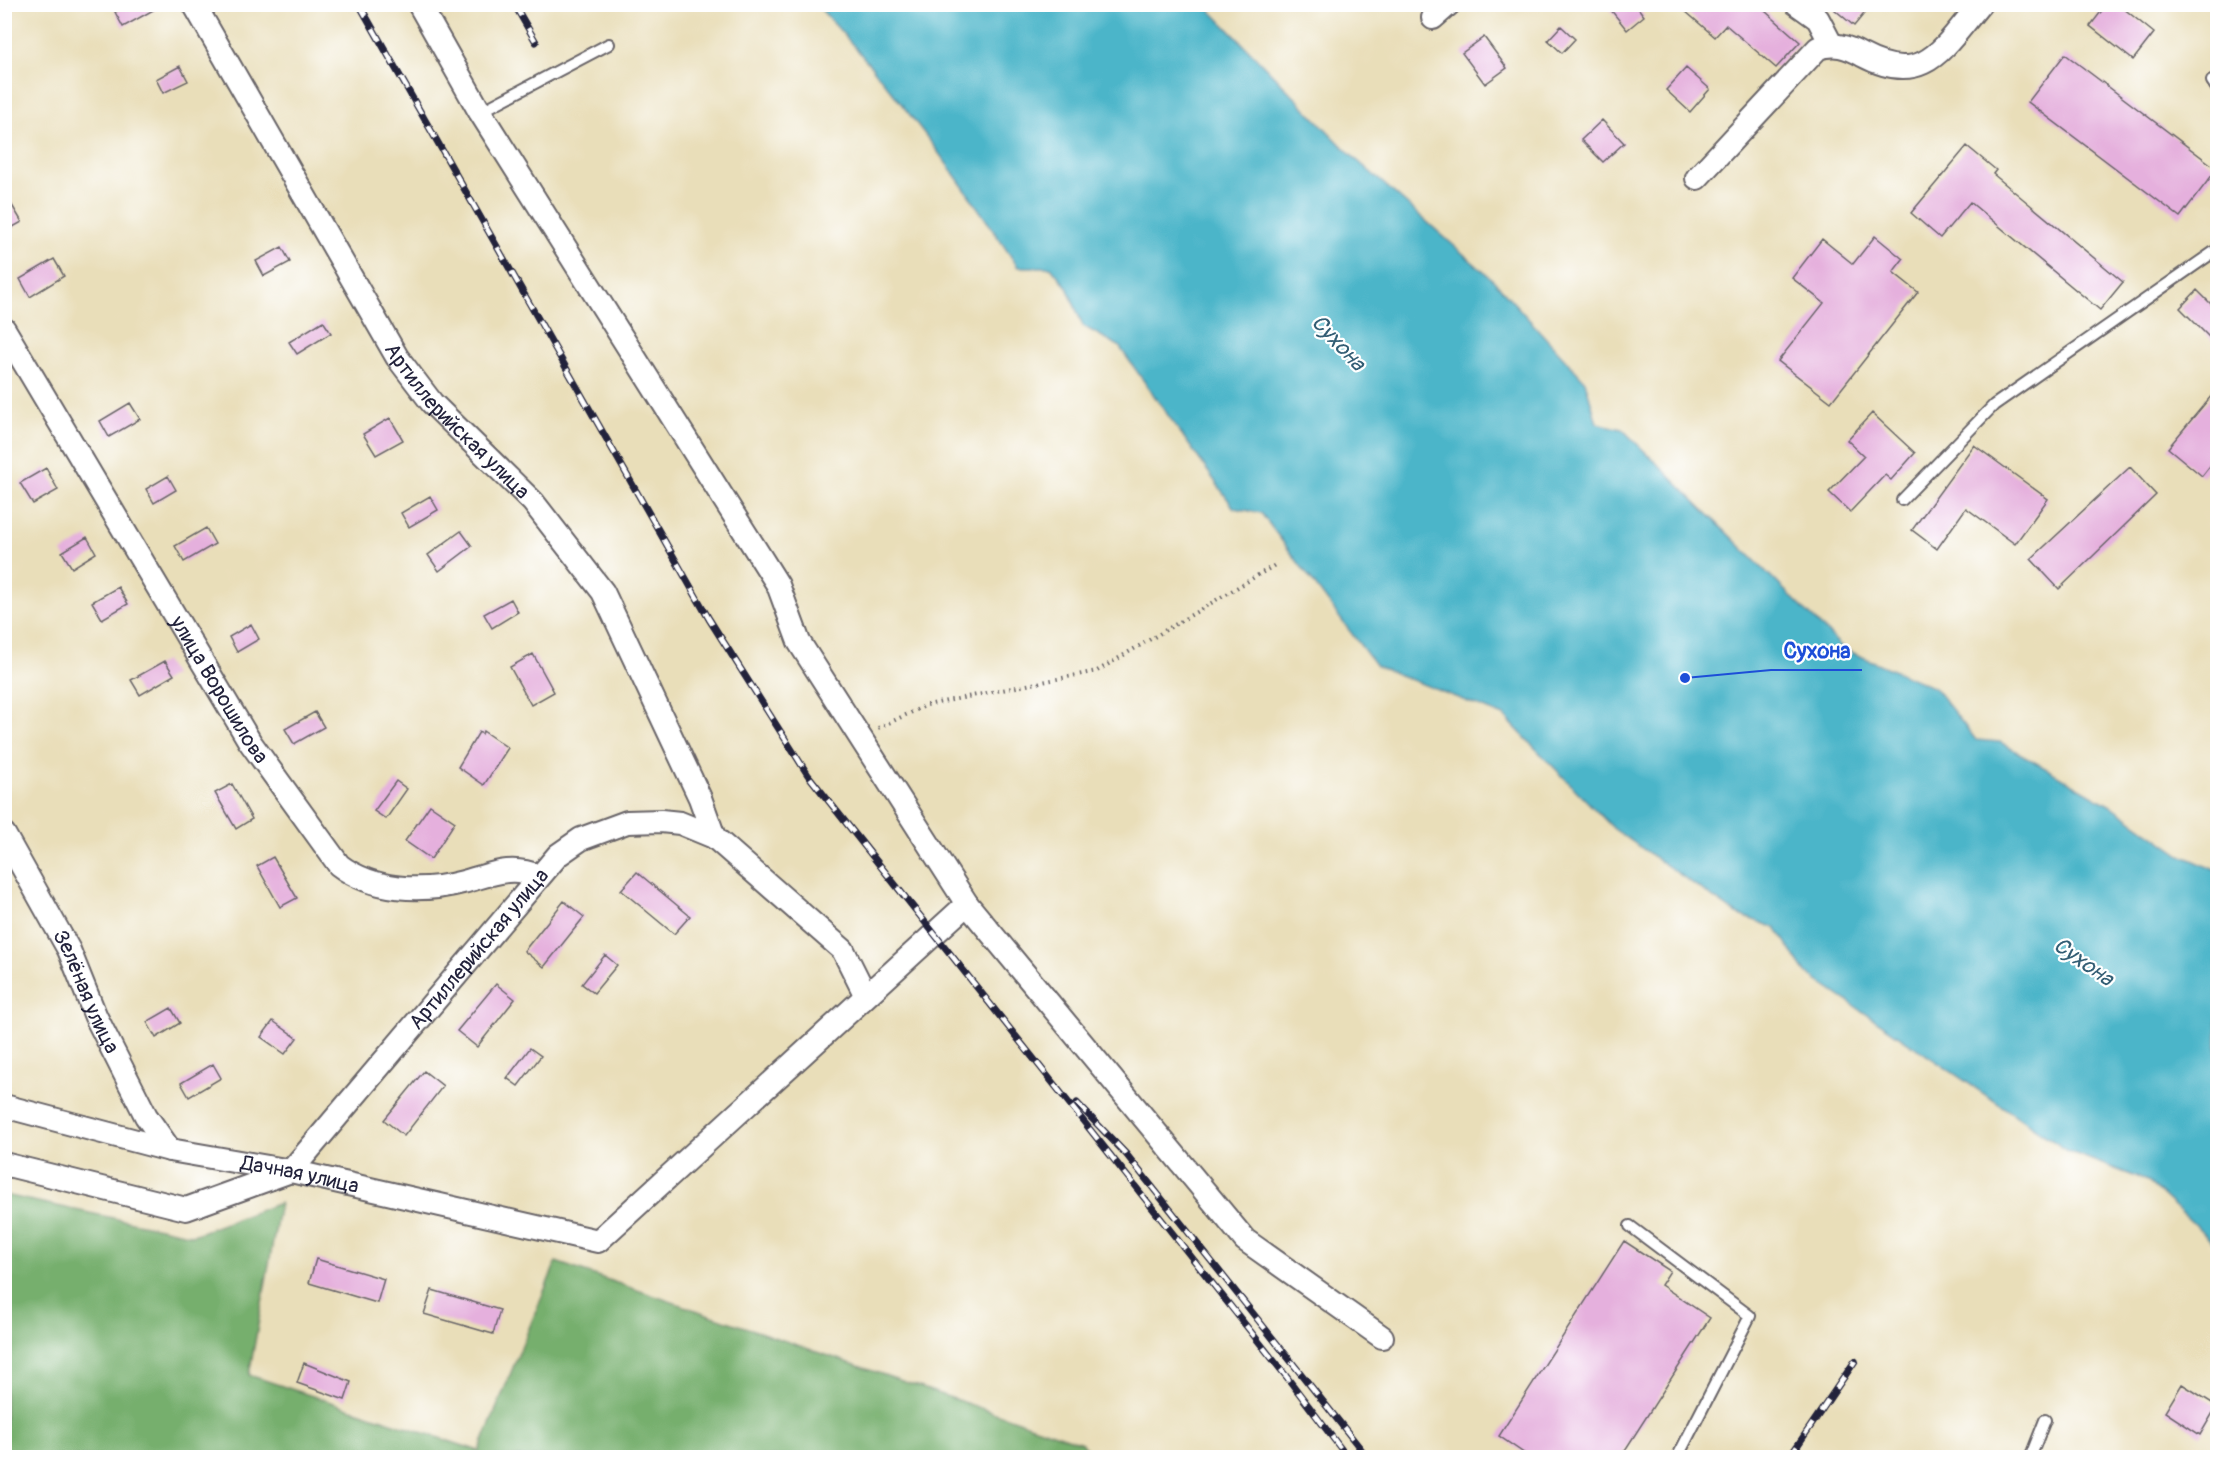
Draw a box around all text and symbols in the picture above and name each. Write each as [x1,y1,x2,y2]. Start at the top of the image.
water label: Сухона [1305,309,1373,378]
street label: Артиллерийская улица [378,339,535,505]
street label: улица Ворошилова [163,610,274,769]
callout: Сухона [1771,630,1862,670]
text: Сухона [1784,637,1851,665]
street label: Артиллерийская улица [403,863,555,1036]
street label: Зелёная улица [46,925,125,1058]
water label: Сухона [2048,931,2120,994]
street label: Дачная улица [238,1149,362,1200]

